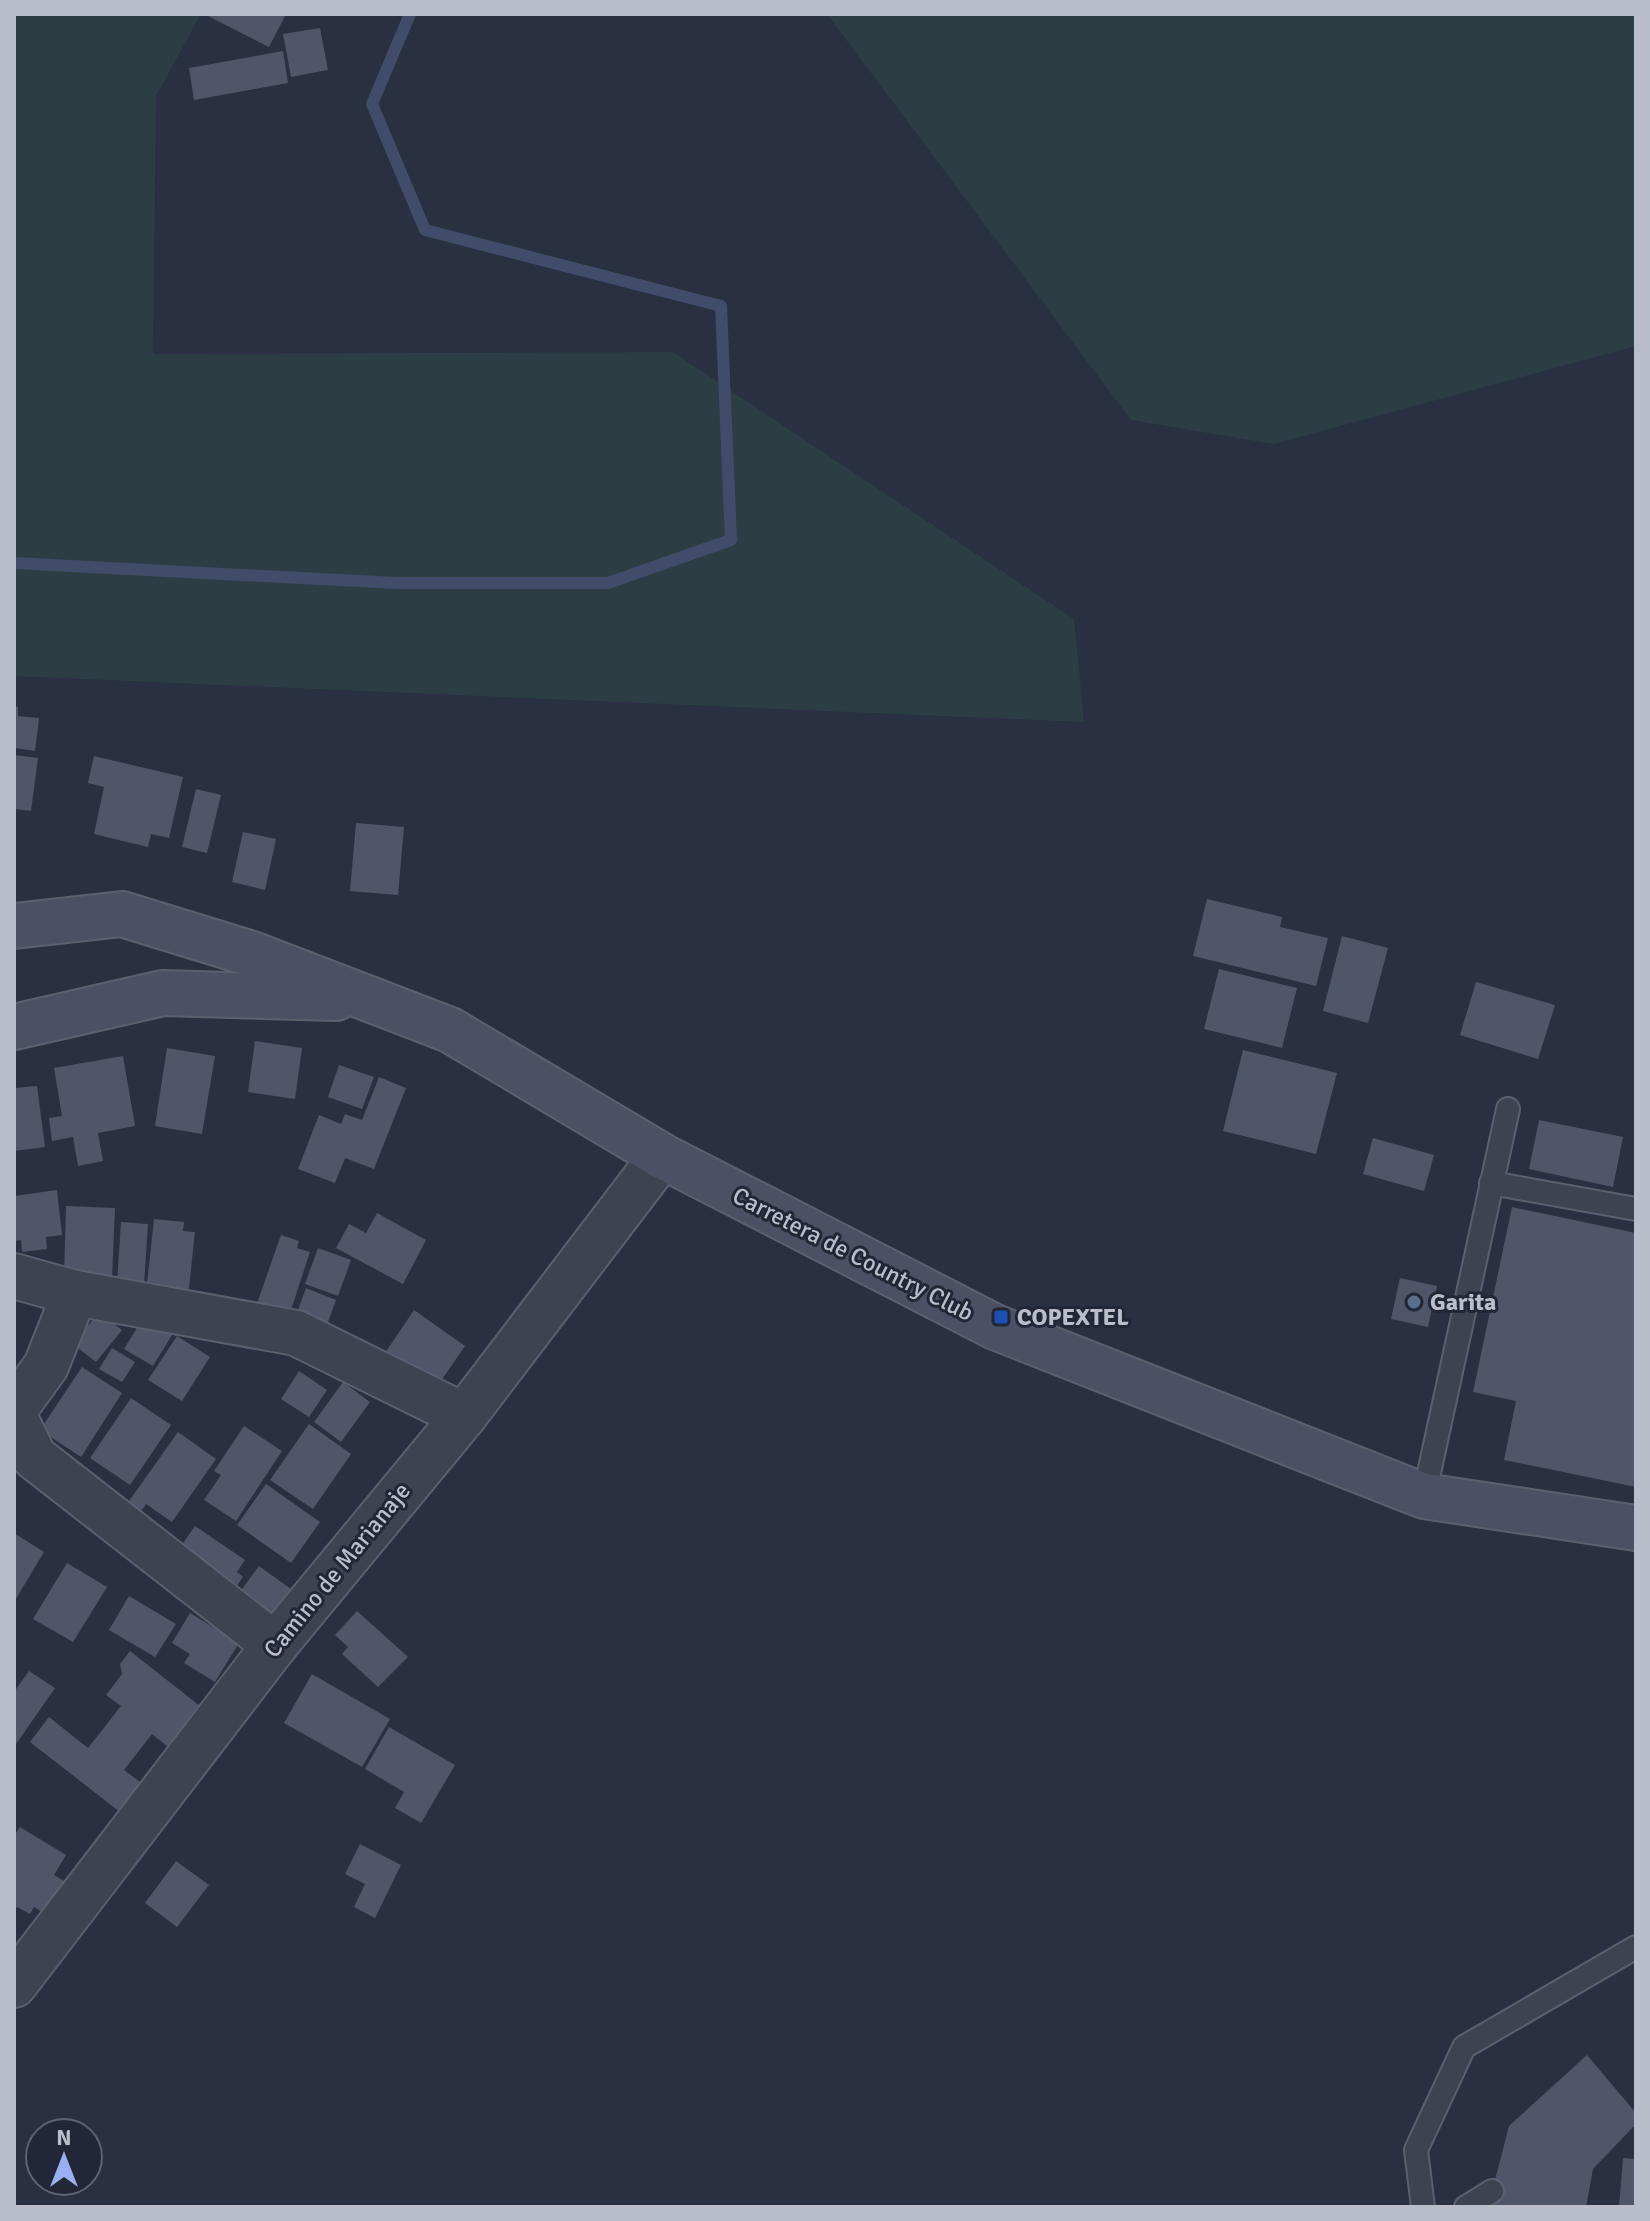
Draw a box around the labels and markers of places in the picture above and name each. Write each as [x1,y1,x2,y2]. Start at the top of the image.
place label: Garita [1430,1287,1496,1317]
marker: Garita [1405,1293,1423,1311]
place label: COPEXTEL [1017,1302,1129,1332]
marker: COPEXTEL [992,1308,1010,1326]

